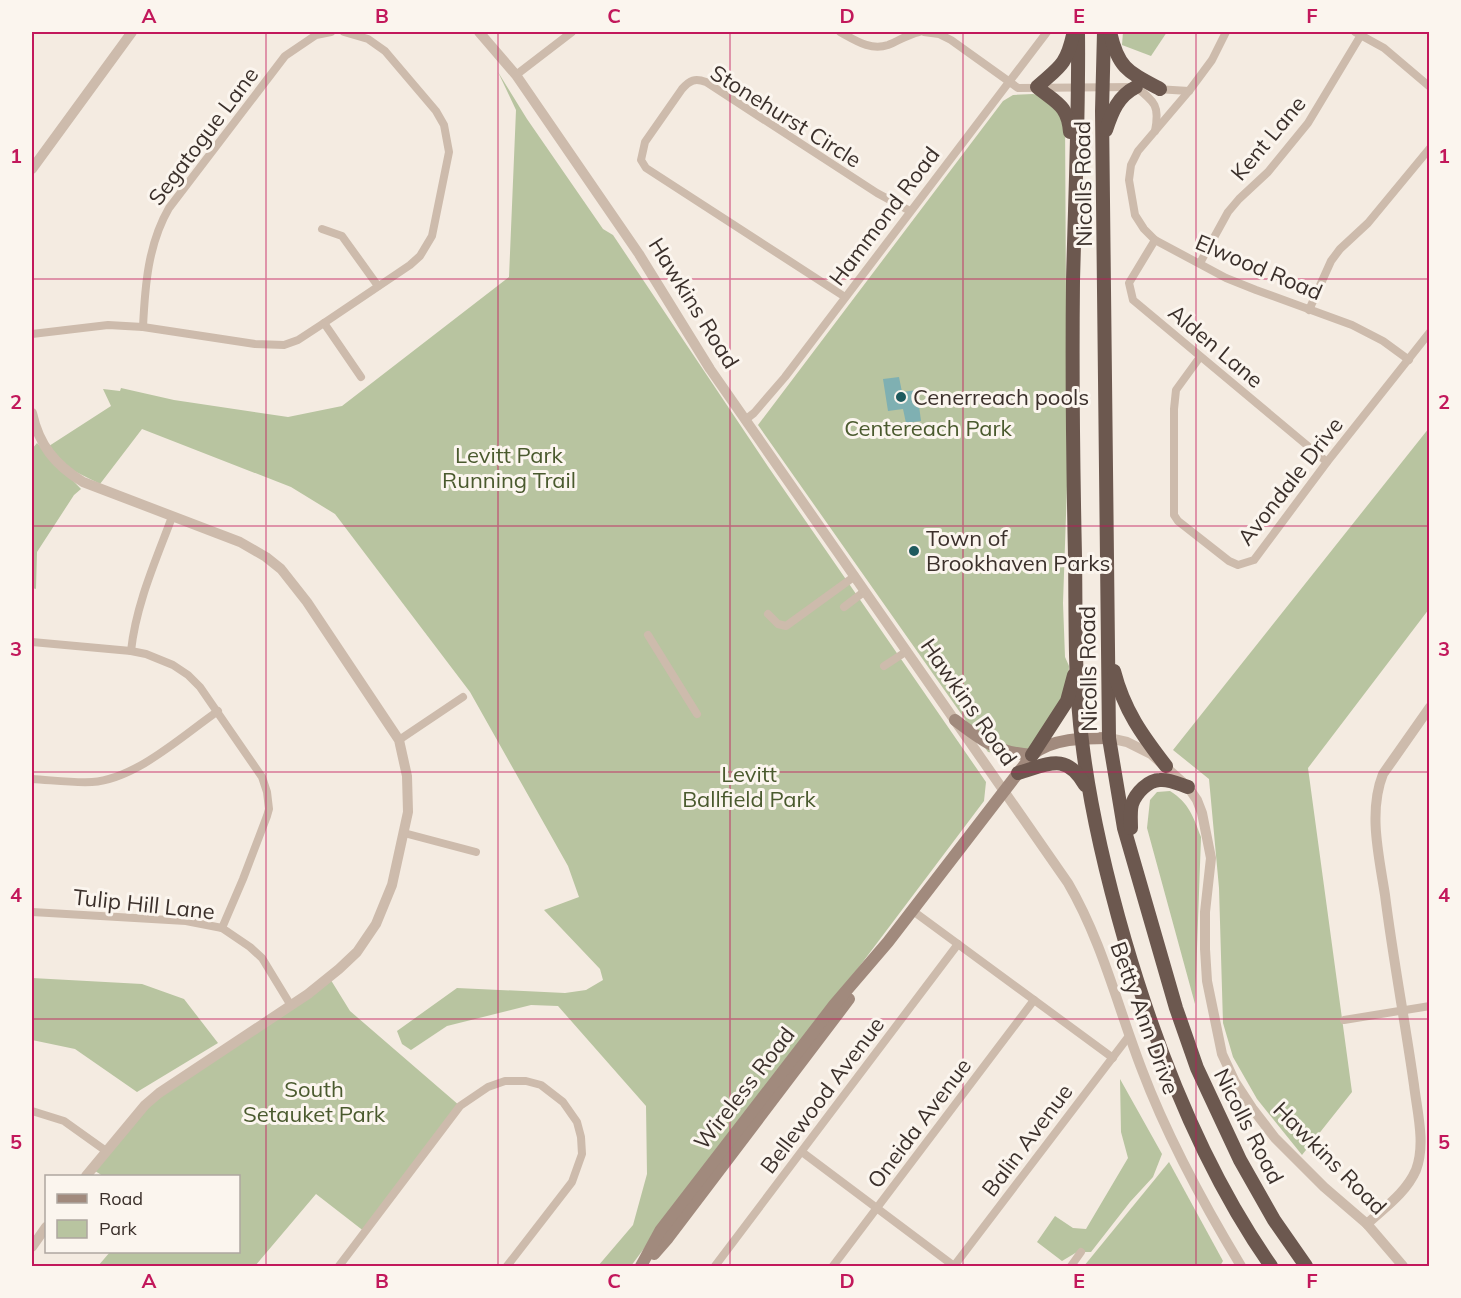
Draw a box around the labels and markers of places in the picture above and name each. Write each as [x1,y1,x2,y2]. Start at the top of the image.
place label: Cenerreach pools [913,383,1089,411]
marker: Cenerreach pools [894,390,908,404]
place label: Town of Brookhaven Parks [926,524,1110,577]
marker: Town of Brookhaven Parks [907,544,921,558]

